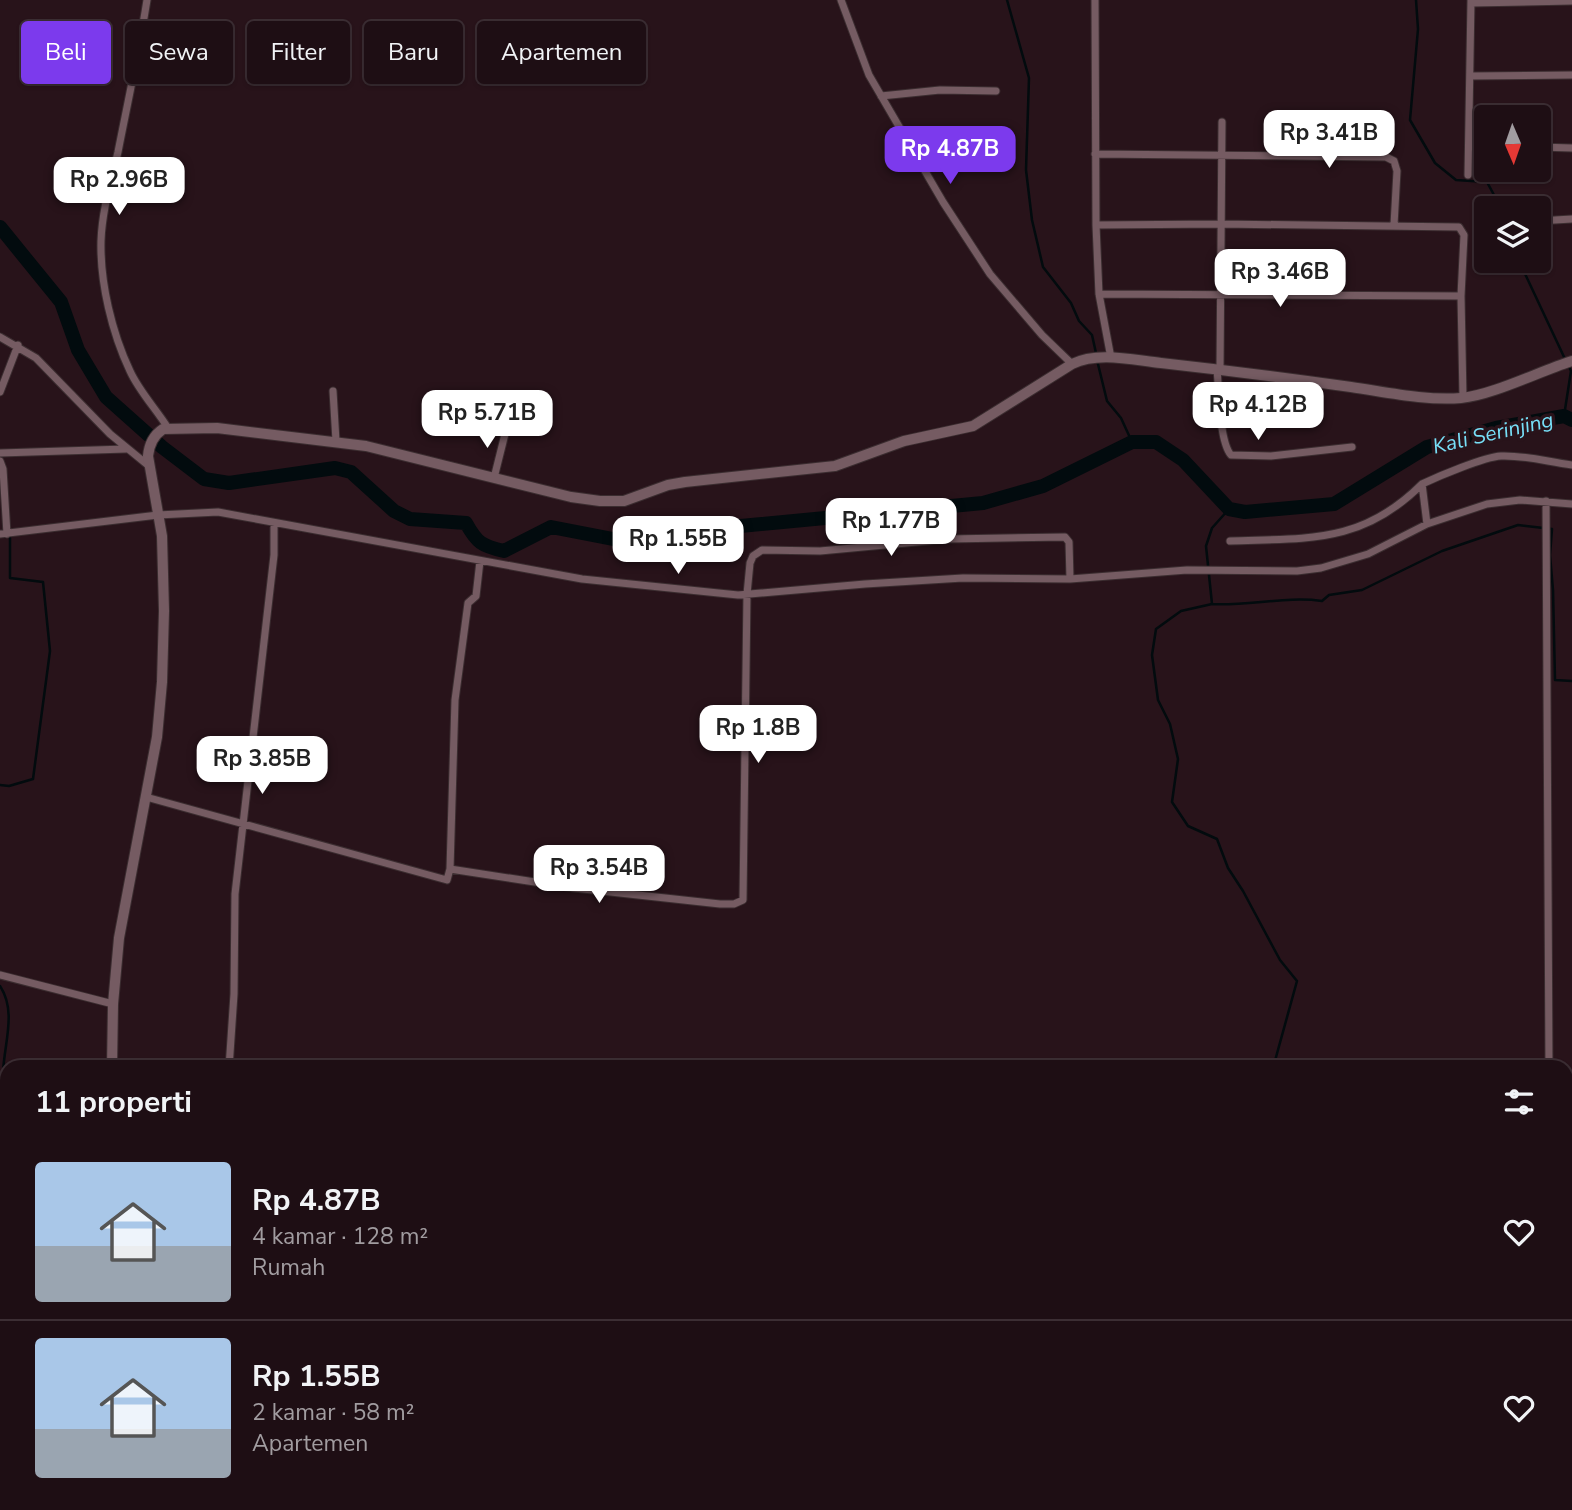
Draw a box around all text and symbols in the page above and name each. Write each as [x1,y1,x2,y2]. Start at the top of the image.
chip: Beli [21,21,111,84]
chip: Sewa [125,21,233,84]
chip: Filter [247,21,350,84]
chip: Baru [364,21,463,84]
chip: Apartemen [477,21,646,84]
north arrow [1474,105,1550,182]
map controls [1474,105,1551,273]
pin: Rp 3.41B [1257,110,1401,170]
text: Rp 3.41B [1280,117,1378,148]
pin: Rp 4.87B [878,127,1022,186]
text: Rp 4.87B [901,133,999,164]
pin: Rp 2.96B [47,158,191,217]
text: Rp 2.96B [70,164,168,195]
button: layers [1474,196,1551,273]
pin: Rp 3.46B [1208,250,1352,309]
text: Rp 3.46B [1231,256,1329,287]
pin: Rp 4.12B [1186,382,1330,442]
text: Rp 4.12B [1209,389,1307,420]
pin: Rp 5.71B [415,391,559,450]
text: Rp 5.71B [438,397,536,428]
water label: Kali Serinjing [1430,405,1556,461]
pin: Rp 1.77B [819,498,963,558]
text: Rp 1.77B [842,505,940,536]
pin: Rp 1.55B [606,516,750,576]
text: Rp 1.55B [629,523,727,554]
pin: Rp 1.8B [693,706,823,765]
text: Rp 1.8B [716,712,800,743]
pin: Rp 3.85B [190,736,334,796]
text: Rp 3.85B [213,743,311,774]
pin: Rp 3.54B [527,846,671,905]
text: Rp 3.54B [550,852,648,883]
text: 11 properti [35,1082,192,1123]
icon: filters [1500,1083,1538,1121]
text: Rp 4.87B [252,1180,381,1221]
icon: home [91,1190,175,1274]
icon: heart [1500,1213,1538,1251]
text: 4 kamar · 128 m² [252,1221,428,1252]
text: Rumah [252,1252,325,1283]
text: Rp 1.55B [252,1356,381,1397]
icon: home [91,1366,175,1450]
icon: heart [1500,1389,1538,1427]
text: 2 kamar · 58 m² [252,1397,414,1428]
text: Apartemen [252,1428,368,1459]

